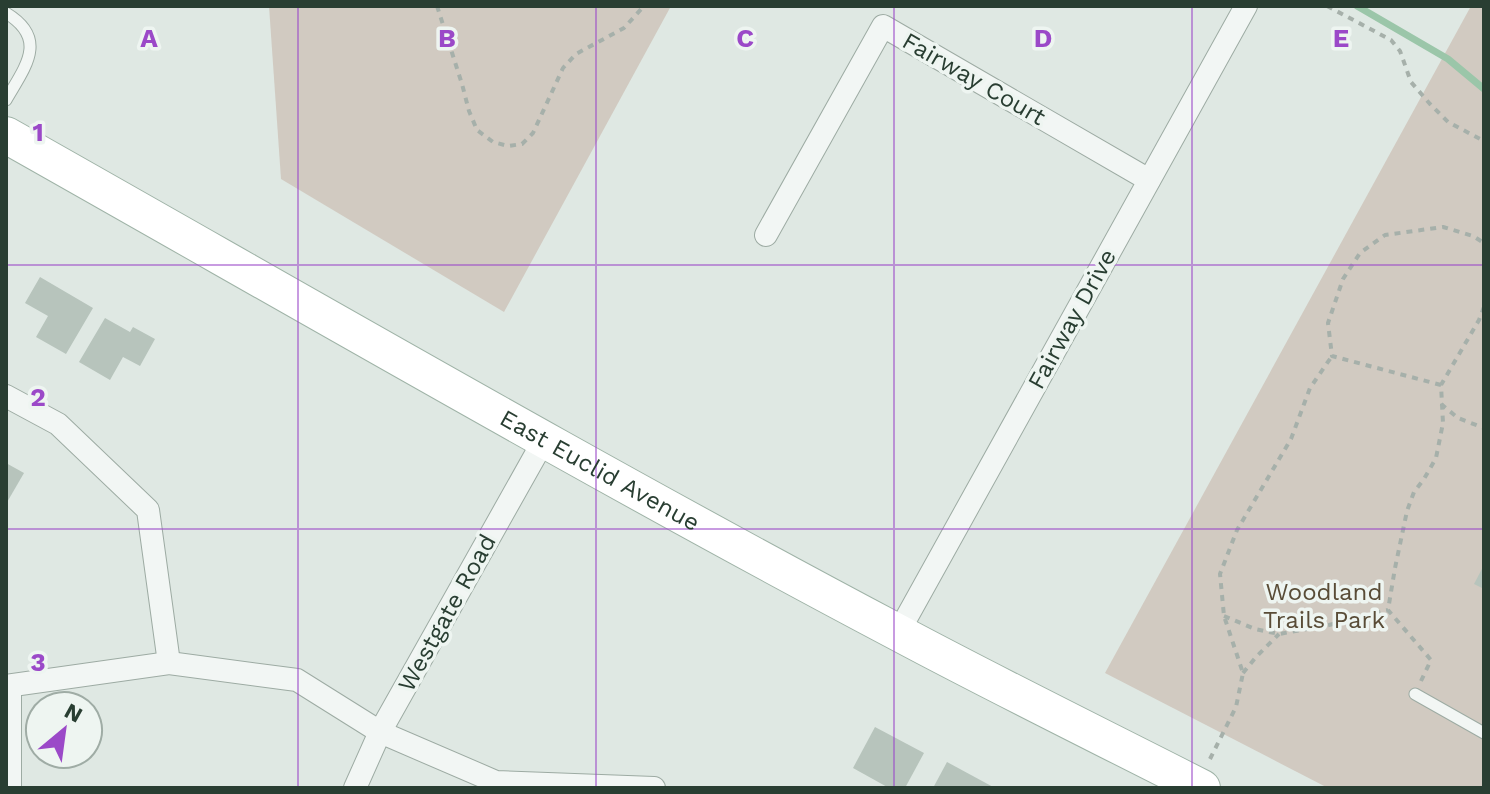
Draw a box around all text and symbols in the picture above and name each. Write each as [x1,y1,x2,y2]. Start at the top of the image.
text: A [140,23,158,53]
text: B [438,23,456,53]
text: C [736,23,754,53]
text: D [1034,23,1052,53]
text: E [1333,23,1349,53]
street label: Fairway Court [897,27,1051,131]
text: 1 [32,117,44,147]
street label: Fairway Drive [1022,244,1122,394]
text: 2 [30,382,46,412]
street label: East Euclid Avenue [495,404,705,537]
street label: Westgate Road [392,530,502,696]
park label: Woodland Trails Park [1263,578,1385,634]
text: 3 [30,647,46,677]
north arrow [24,690,104,770]
text: N [60,698,87,728]

